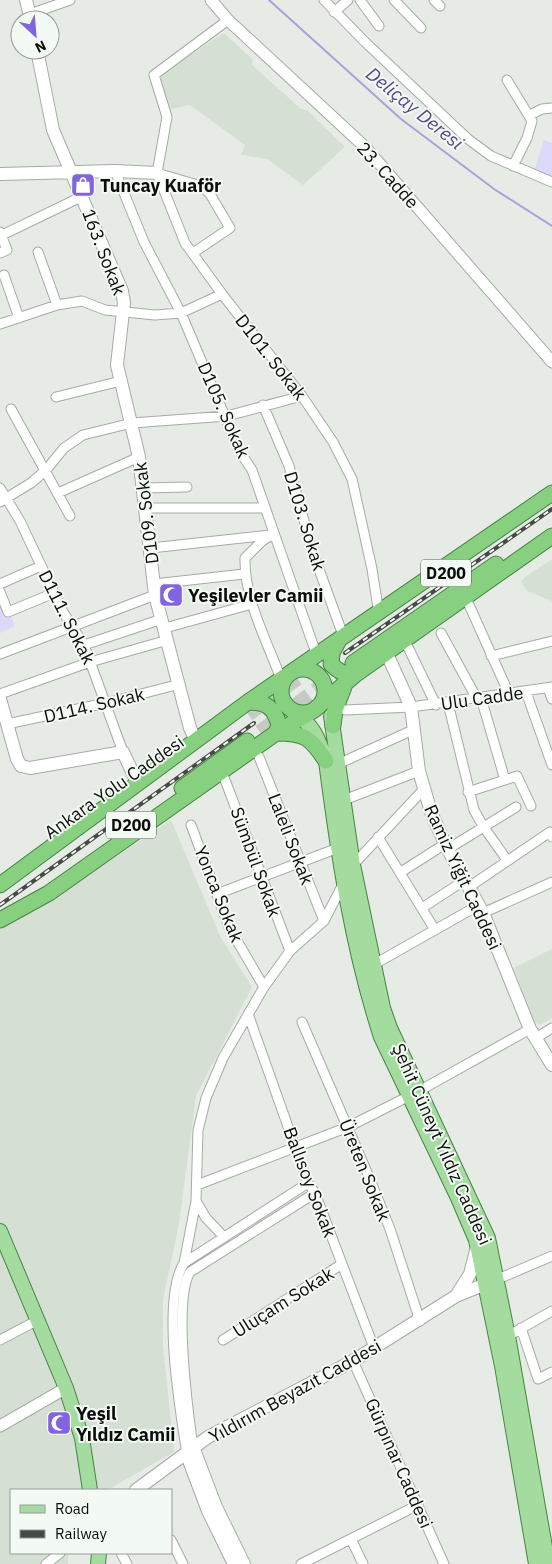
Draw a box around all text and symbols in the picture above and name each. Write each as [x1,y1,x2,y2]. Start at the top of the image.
north arrow [10,10,60,60]
text: N [32,36,49,57]
water label: Deliçay Deresi [361,61,469,155]
street label: 23. Cadde [352,137,424,213]
shop icon: Tuncay Kuaför [70,172,96,198]
place label: Tuncay Kuaför [100,174,221,197]
street label: 163. Sokak [77,206,131,299]
street label: D101. Sokak [230,309,312,405]
street label: D105. Sokak [193,358,256,462]
street label: D109. Sokak [128,460,164,565]
street label: D103. Sokak [279,469,331,574]
road number: D200 [421,560,471,586]
street label: D111. Sokak [33,566,101,668]
mosque icon: Yeşilevler Camii [158,582,184,608]
place label: Yeşilevler Camii [188,584,323,607]
street label: Ulu Cadde [439,681,525,715]
street label: D114. Sokak [41,682,147,728]
street label: Ankara Yolu Caddesi [40,730,188,844]
street label: Laleli Sokak [263,790,319,888]
street label: Ramiz Yiğit Caddesi [419,801,507,953]
street label: Sümbül Sokak [225,804,287,921]
road number: D200 [106,812,156,838]
street label: Yonca Sokak [189,842,249,946]
street label: Şehit Cüneyt Yıldız Caddesi [387,1040,497,1248]
street label: Üreten Sokak [334,1116,396,1225]
street label: Ballısoy Sokak [278,1123,342,1241]
street label: Uluçam Sokak [228,1262,338,1342]
street label: Yıldırım Beyazıt Caddesi [205,1334,385,1448]
street label: Gürpınar Caddesi [360,1394,438,1532]
place label: Yeşil Yıldız Camii [76,1402,176,1446]
mosque icon: Yeşil Yıldız Camii [46,1410,72,1436]
legend [10,1489,172,1554]
text: Road [55,1499,90,1518]
text: Railway [55,1524,108,1543]

